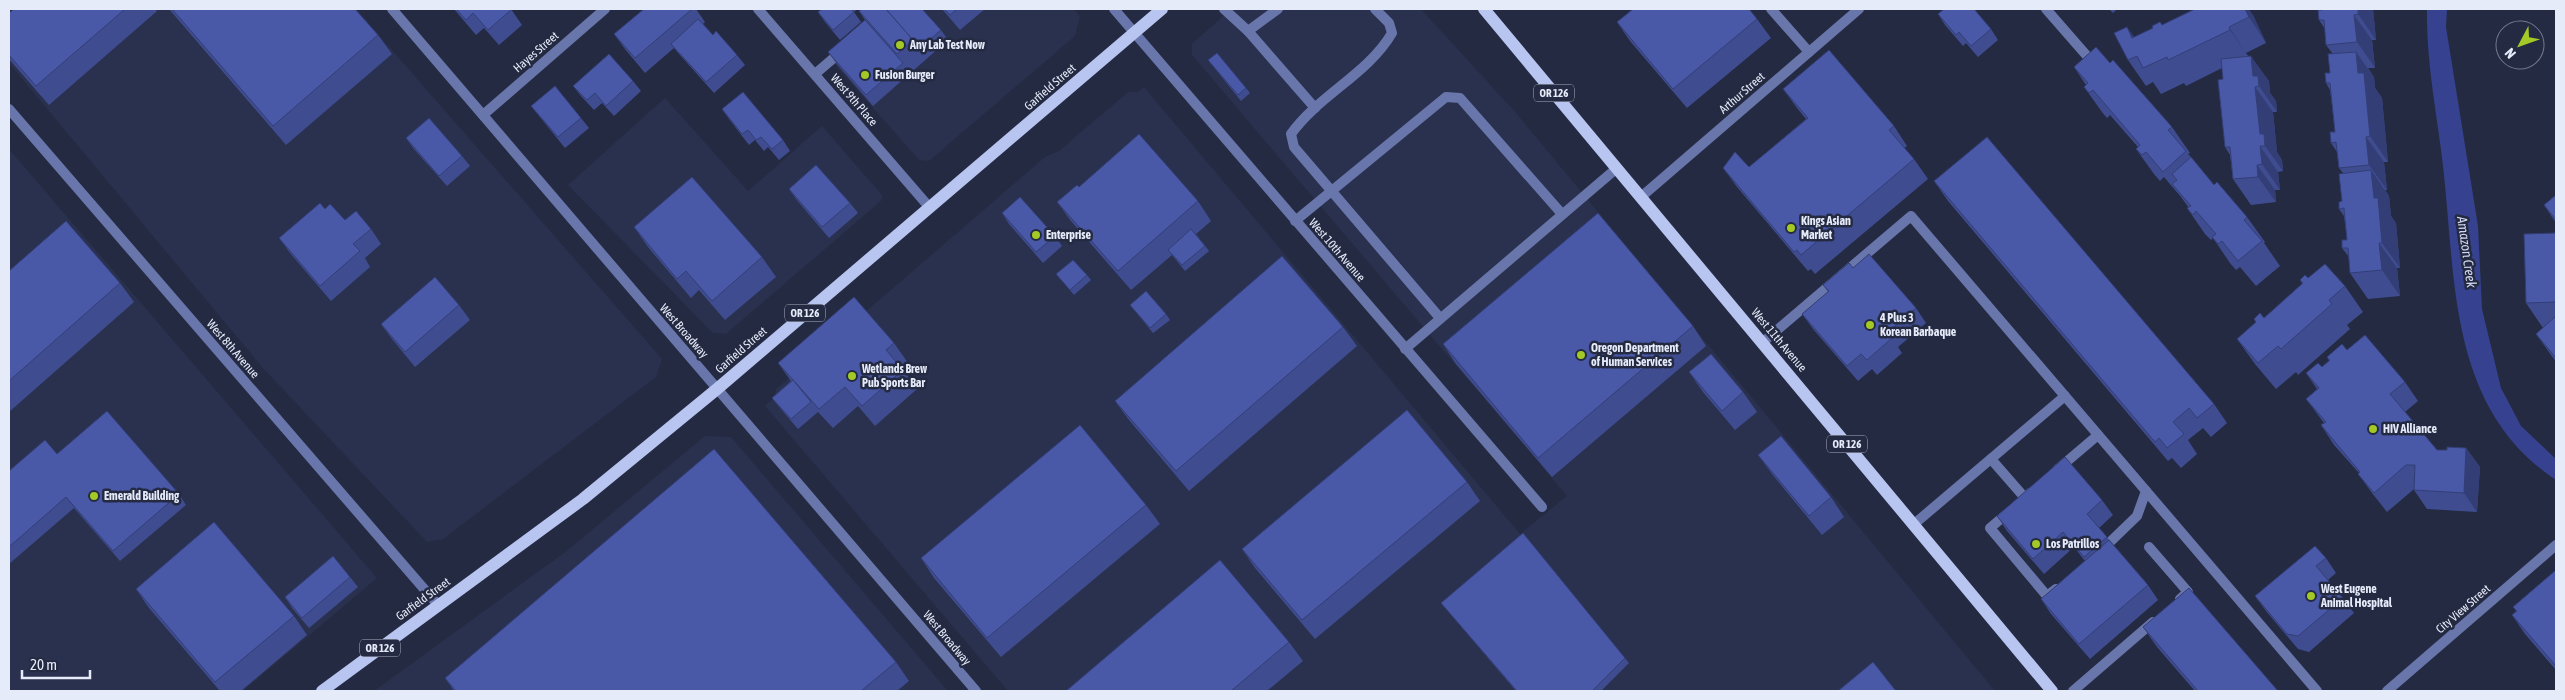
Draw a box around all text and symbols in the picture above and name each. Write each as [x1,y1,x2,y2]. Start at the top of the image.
north arrow [2495,20,2545,70]
street label: Hayes Street [511,28,562,75]
place label: Any Lab Test Now [909,38,986,52]
marker: Any Lab Test Now [894,39,906,51]
text: N [2501,45,2519,62]
street label: Garfield Street [1021,61,1079,113]
place label: Fusion Burger [875,68,935,82]
marker: Fusion Burger [859,69,871,81]
street label: Arthur Street [1716,69,1768,117]
street label: West 9th Place [828,71,880,129]
road number: OR 126 [1534,85,1574,102]
place label: Kings Asian Market [1801,214,1851,242]
water label: Amazon Creek [2454,214,2480,290]
street label: West 10th Avenue [1306,216,1368,284]
marker: Kings Asian Market [1785,222,1797,234]
place label: Enterprise [1046,228,1091,242]
marker: Enterprise [1030,229,1042,241]
street label: West Broadway [657,301,711,361]
road number: OR 126 [785,304,825,322]
street label: West 11th Avenue [1748,305,1810,375]
place label: 4 Plus 3 Korean Barbaque [1879,311,1957,339]
street label: West 8th Avenue [204,317,262,381]
marker: 4 Plus 3 Korean Barbaque [1864,319,1876,331]
street label: Garfield Street [712,324,770,376]
place label: Oregon Department of Human Services [1591,341,1679,369]
marker: Oregon Department of Human Services [1575,349,1587,361]
place label: Wetlands Brew Pub Sports Bar [861,362,928,390]
marker: Wetlands Brew Pub Sports Bar [846,370,858,382]
place label: HIV Alliance [2383,422,2437,436]
marker: HIV Alliance [2367,423,2379,435]
road number: OR 126 [1827,436,1867,452]
place label: Emerald Building [104,489,180,503]
marker: Emerald Building [88,490,100,502]
place label: Los Patrillos [2046,537,2100,551]
marker: Los Patrillos [2030,538,2042,550]
street label: Garfield Street [393,574,453,623]
street label: City View Street [2433,581,2493,636]
place label: West Eugene Animal Hospital [2320,582,2393,610]
marker: West Eugene Animal Hospital [2305,590,2317,602]
street label: West Broadway [920,608,974,668]
road number: OR 126 [360,640,400,656]
scale bar [22,648,90,680]
text: 20 m [30,656,57,673]

